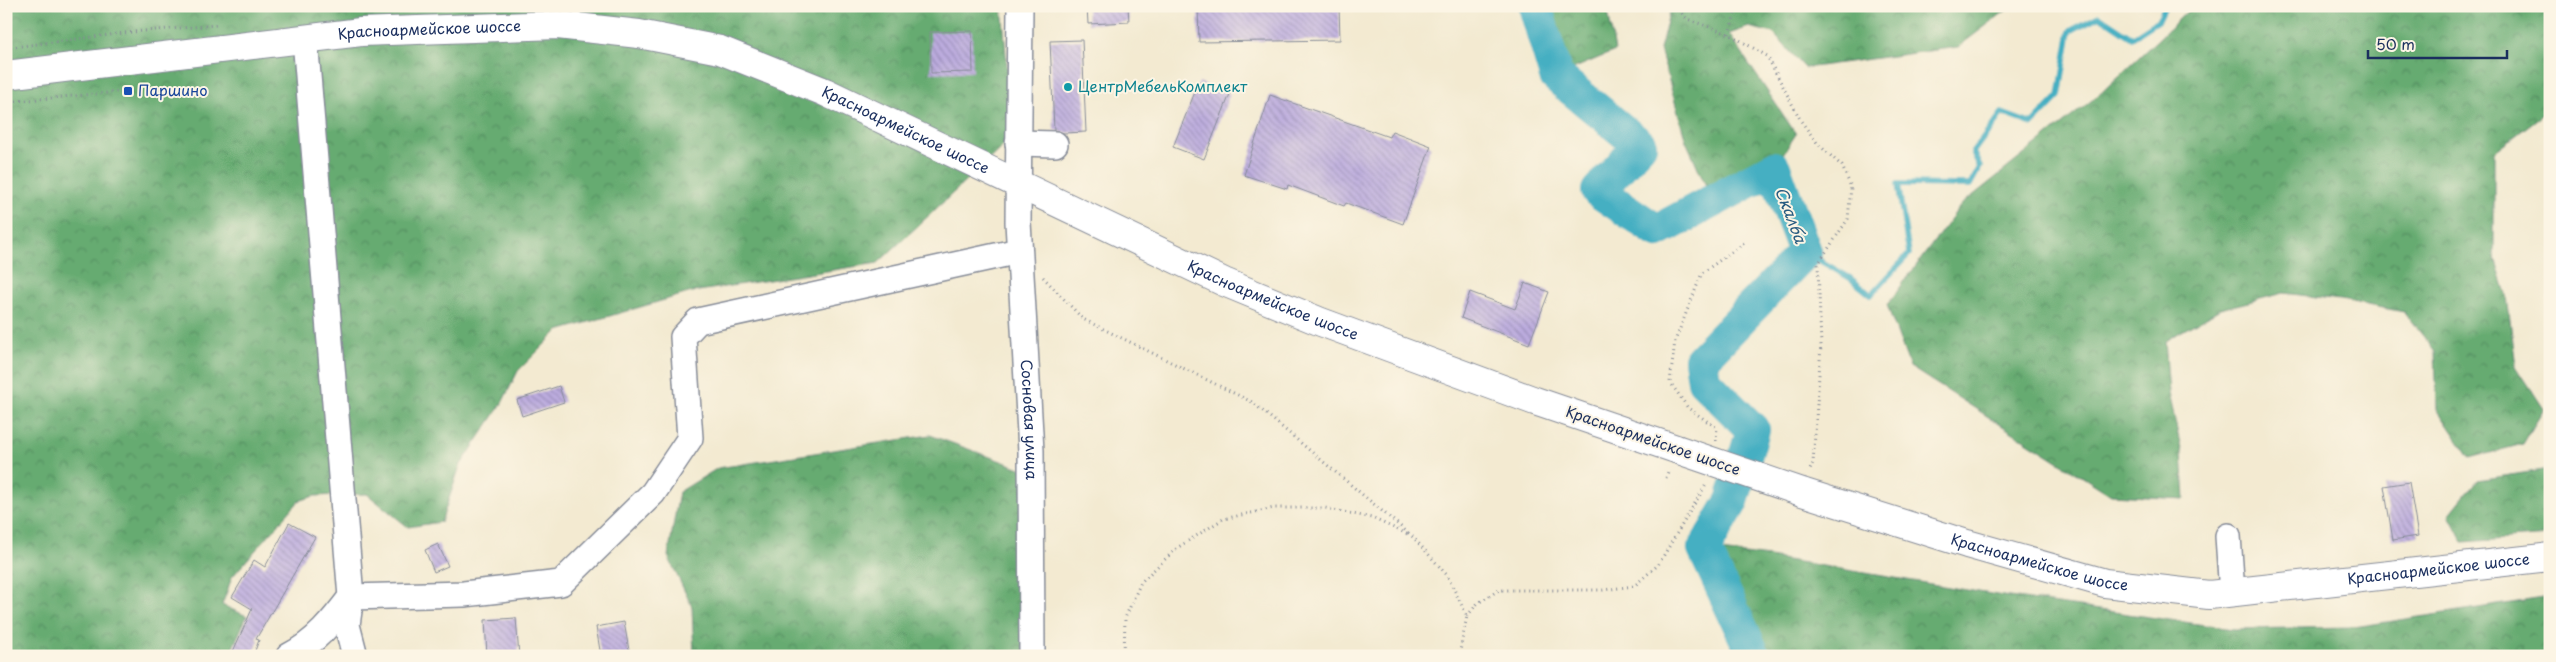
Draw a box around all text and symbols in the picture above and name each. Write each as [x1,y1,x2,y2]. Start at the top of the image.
street label: Красноармейское шоссе [336,13,521,45]
scale bar [2368,28,2507,60]
text: 50 m [2376,32,2415,55]
place label: ЦентрМебельКомплект [1078,74,1248,97]
place label: Паршино [138,78,208,101]
street label: Красноармейское шоссе [818,79,994,179]
marker: ЦентрМебельКомплект [1062,81,1074,93]
marker: Паршино [122,85,134,97]
water label: Скалба [1770,183,1814,247]
street label: Красноармейское шоссе [1184,253,1362,345]
street label: Сосновая улица [1016,359,1044,481]
street label: Красноармейское шоссе [1563,399,1744,480]
street label: Красноармейское шоссе [1948,527,2130,596]
street label: Красноармейское шоссе [2346,546,2531,590]

